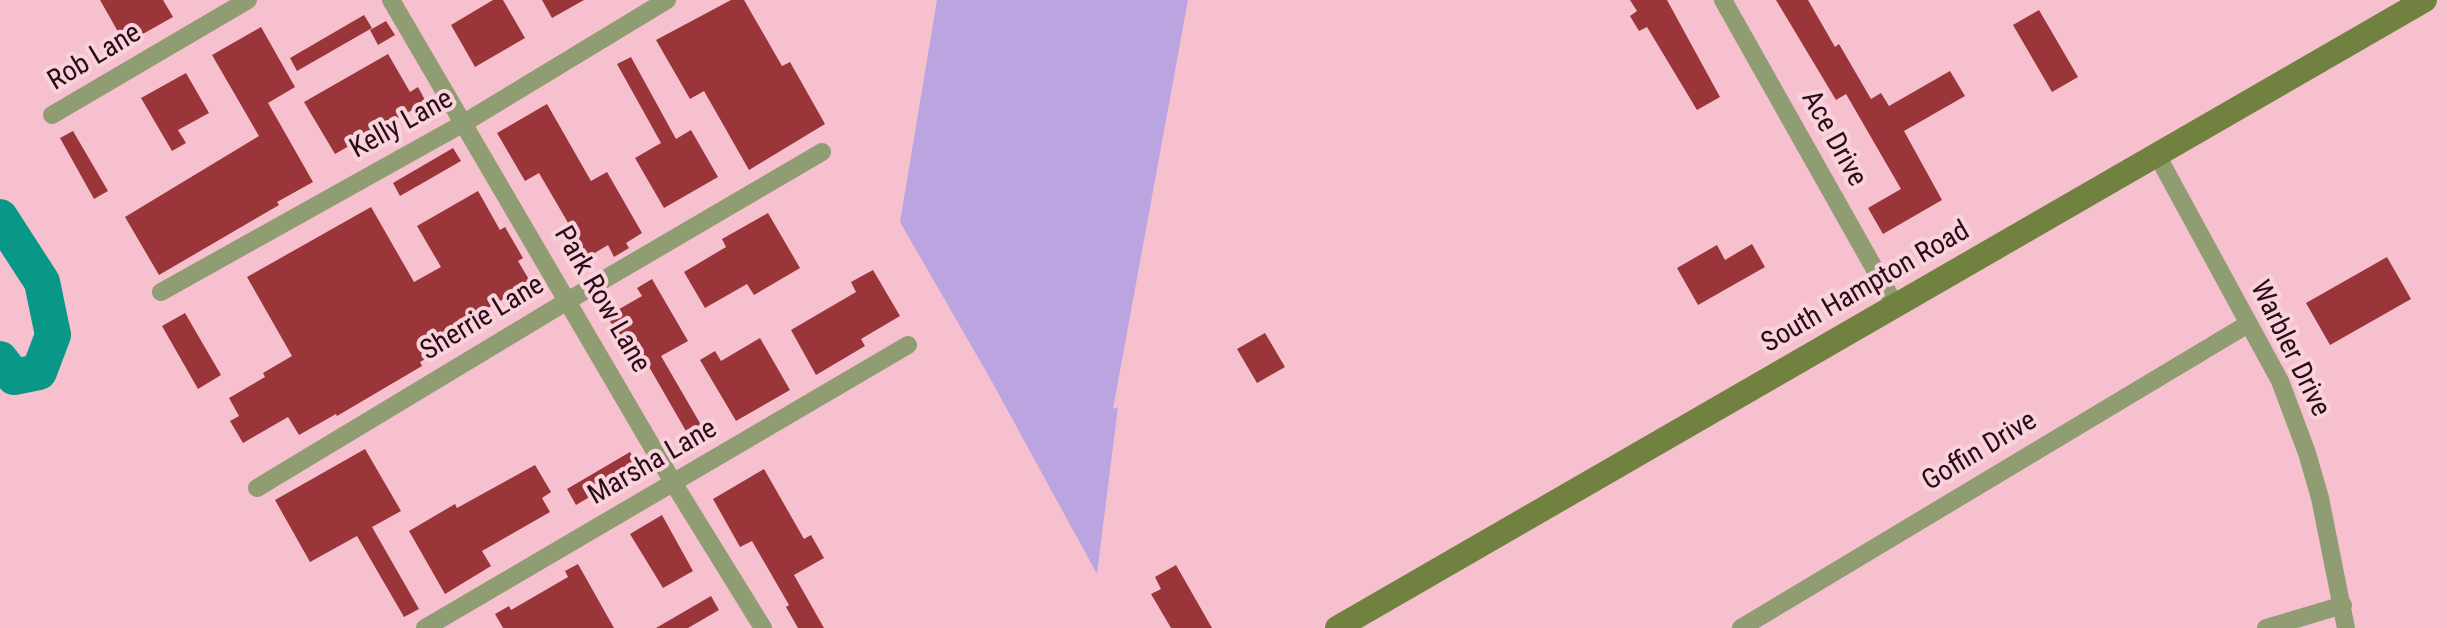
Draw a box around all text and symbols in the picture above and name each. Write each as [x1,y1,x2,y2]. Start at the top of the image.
street label: Rob Lane [42,17,148,99]
street label: Kelly Lane [345,83,459,167]
street label: Ace Drive [1793,85,1873,193]
street label: South Hampton Road [1756,215,1976,361]
street label: Park Row Lane [546,221,656,379]
street label: Sherrie Lane [415,269,551,369]
street label: Warbler Drive [2242,276,2336,422]
street label: Goffin Drive [1917,405,2043,499]
street label: Marsha Lane [583,413,723,513]

